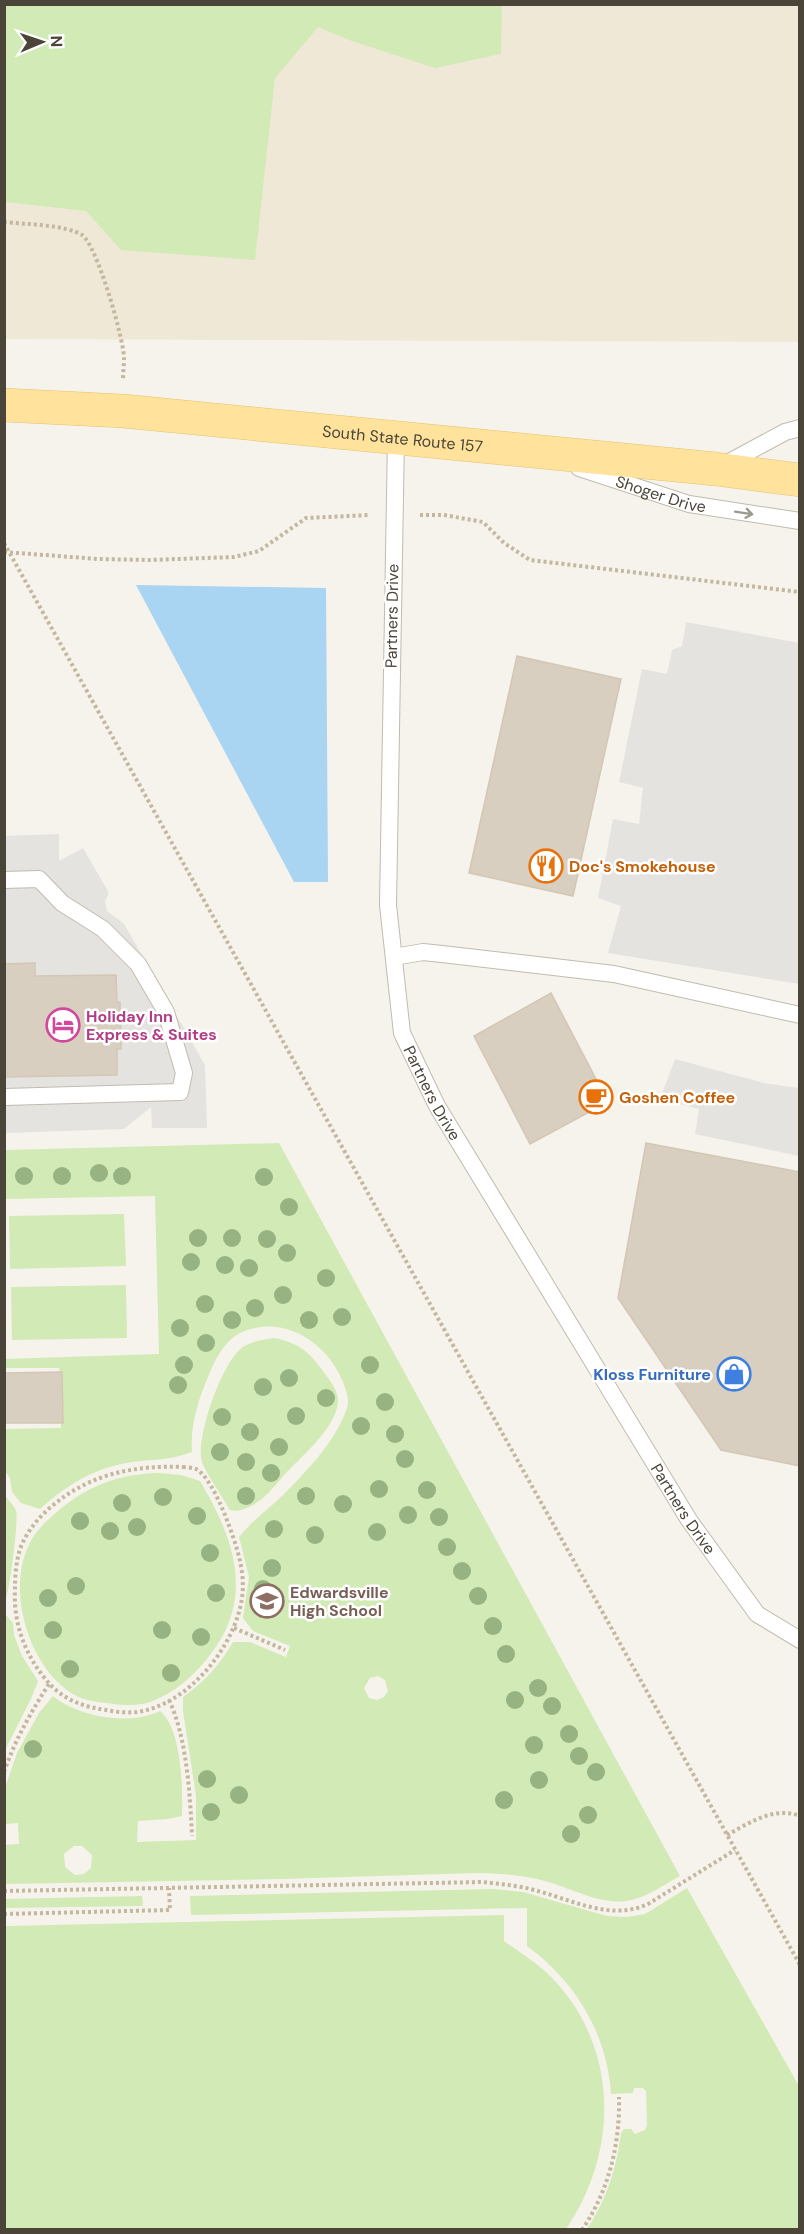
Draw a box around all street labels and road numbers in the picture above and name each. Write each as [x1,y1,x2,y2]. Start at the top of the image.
street label: South State Route 157 [321,420,484,457]
street label: Shoger Drive [613,470,707,517]
street label: Partners Drive [381,564,403,668]
street label: Partners Drive [399,1042,466,1144]
street label: Partners Drive [646,1459,721,1558]

